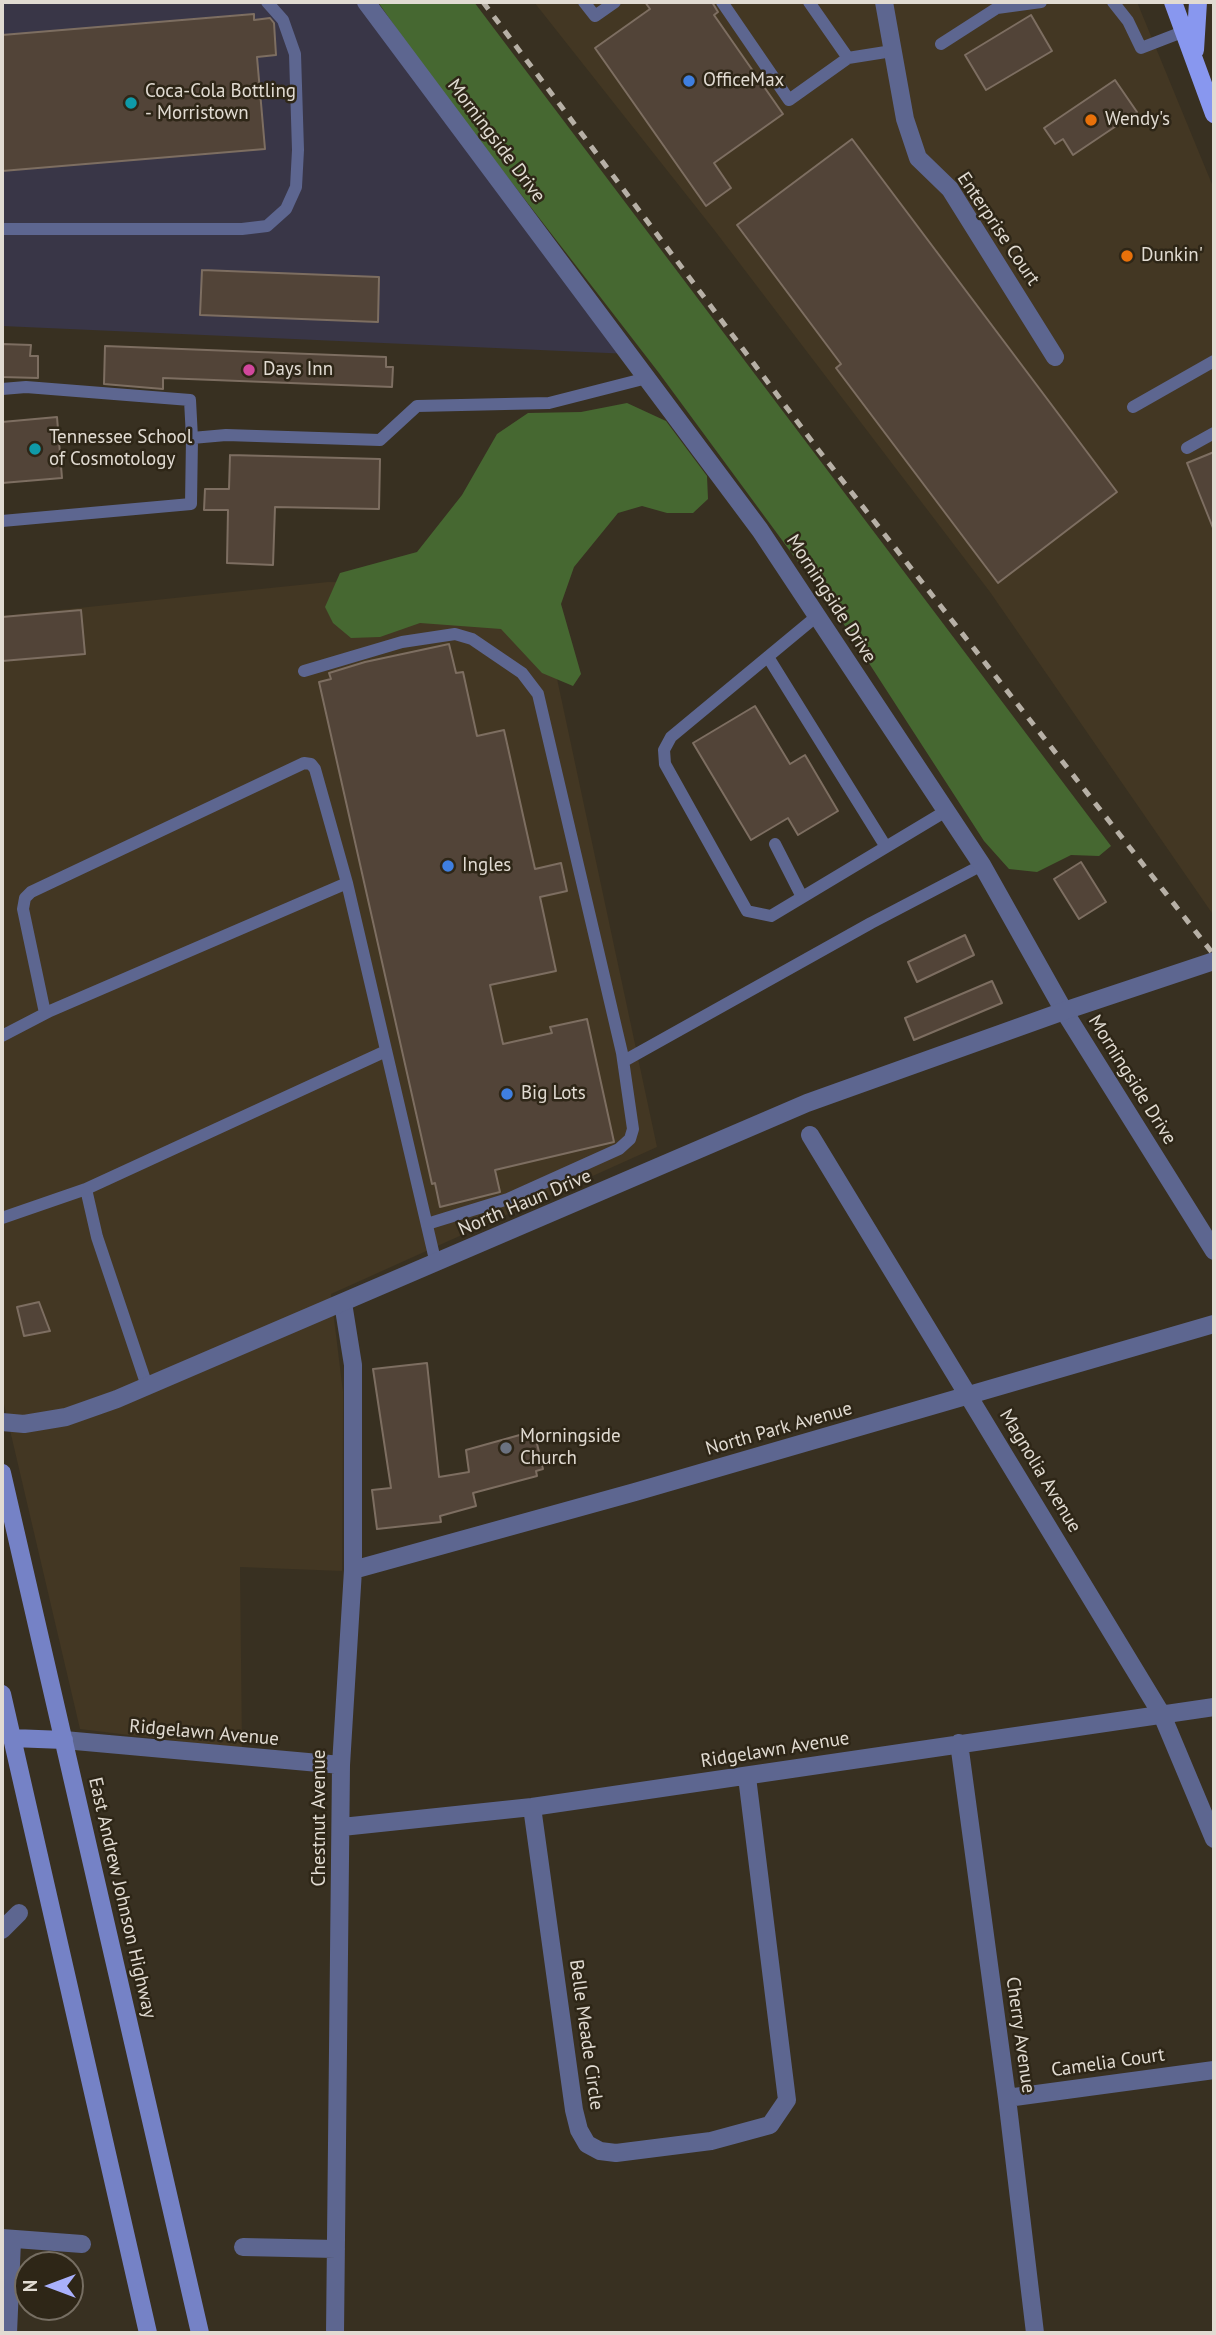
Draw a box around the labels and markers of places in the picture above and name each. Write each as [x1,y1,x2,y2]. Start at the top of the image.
place label: OfficeMax [703,70,784,92]
marker: OfficeMax [681,73,697,89]
place label: Coca-Cola Bottling - Morristown [145,81,296,125]
marker: Coca-Cola Bottling - Morristown [123,95,139,111]
place label: Wendy's [1105,109,1170,131]
marker: Wendy's [1083,112,1099,128]
place label: Dunkin' [1141,245,1203,267]
marker: Dunkin' [1119,248,1135,264]
place label: Days Inn [263,359,333,381]
marker: Days Inn [241,362,257,378]
place label: Tennessee School of Cosmotology [49,427,192,471]
marker: Tennessee School of Cosmotology [27,441,43,457]
place label: Ingles [462,855,511,877]
marker: Ingles [440,858,456,874]
place label: Big Lots [521,1083,586,1105]
marker: Big Lots [499,1086,515,1102]
place label: Morningside Church [520,1426,621,1470]
marker: Morningside Church [498,1440,514,1456]

